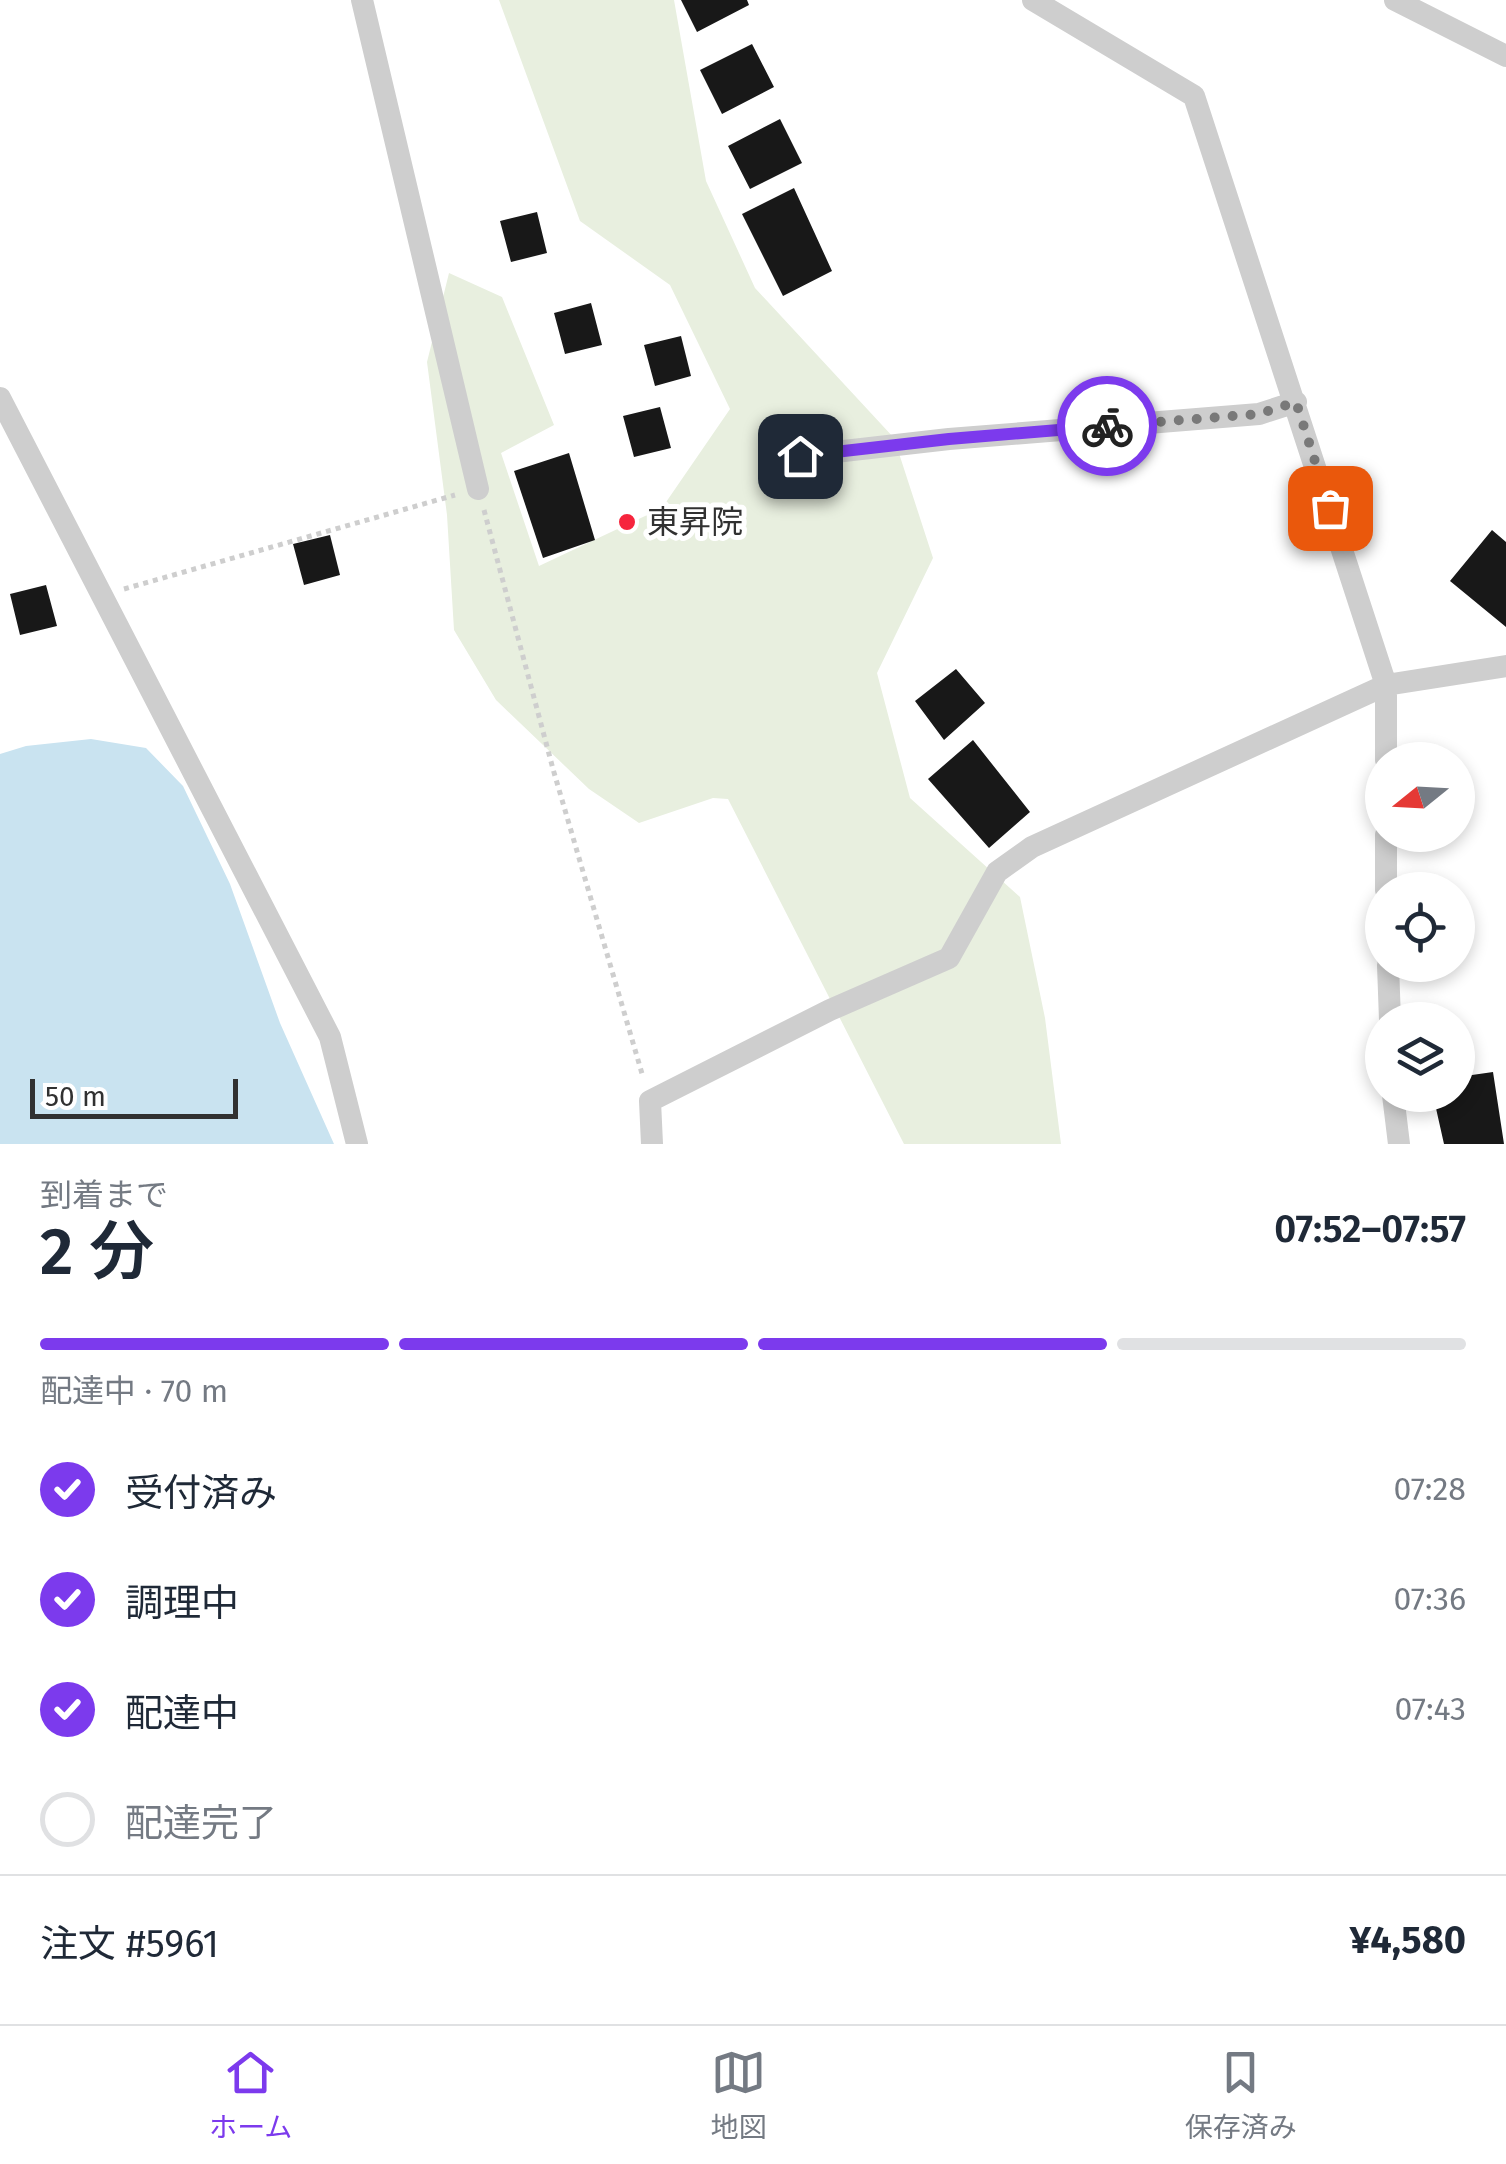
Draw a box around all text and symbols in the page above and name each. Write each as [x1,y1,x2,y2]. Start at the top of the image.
courier [1057,376,1157,476]
icon: bike [1080,399,1135,454]
pin [758,414,843,499]
icon: home [773,429,828,484]
pin [1288,466,1373,551]
icon: bag [1303,481,1358,536]
place label: 東昇院 [647,503,743,541]
marker: 東昇院 [616,511,638,533]
north arrow [1365,742,1475,852]
map controls [1365,742,1475,1112]
button: locate [1365,872,1475,982]
button: layers [1365,1002,1475,1112]
scale bar [30,1074,238,1118]
text: 50 m [45,1080,106,1113]
text: 到着まで [40,1176,168,1214]
text: 07:52–07:57 [1274,1206,1466,1252]
text: 2 分 [40,1213,154,1291]
text: 配達中 · 70 m [40,1372,228,1410]
icon: check [40,1462,95,1517]
text: 受付済み [125,1470,277,1516]
text: 07:28 [1393,1470,1466,1508]
icon: check [40,1572,95,1627]
text: 調理中 [125,1580,239,1626]
text: 07:36 [1394,1580,1466,1618]
icon: check [40,1682,95,1737]
text: 配達中 [125,1690,239,1736]
text: 07:43 [1395,1690,1466,1728]
text: 配達完了 [125,1800,277,1846]
text: ¥4,580 [1350,1917,1466,1963]
text: 注文 #5961 [40,1921,219,1967]
tab: ホーム [209,2045,292,2145]
tab: 地図 [711,2045,767,2145]
tab: 保存済み [1185,2045,1297,2145]

